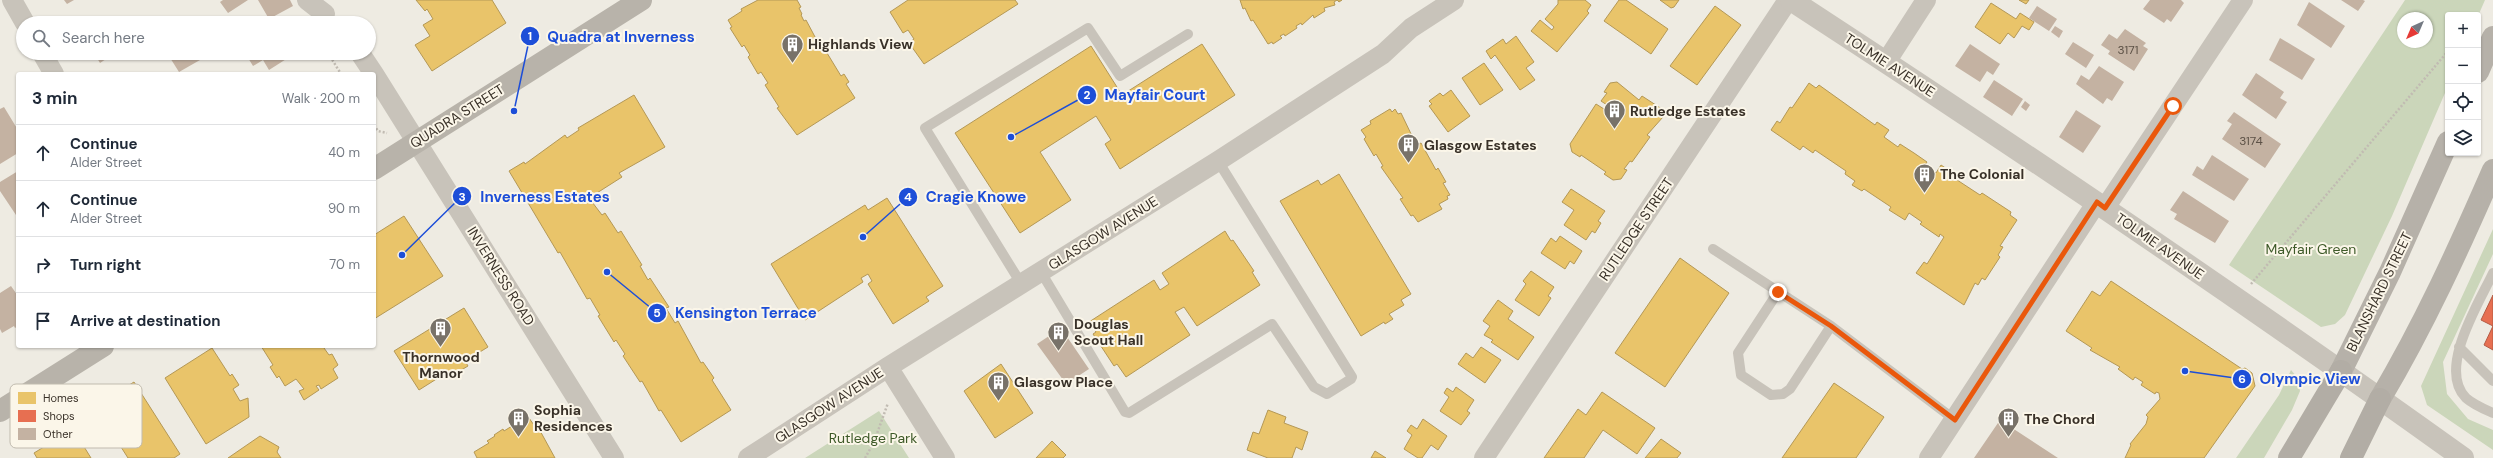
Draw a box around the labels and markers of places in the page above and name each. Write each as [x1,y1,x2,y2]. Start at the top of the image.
callout: Quadra at Inverness [520,23,703,50]
building icon: Highlands View [780,31,806,64]
place label: Highlands View [808,35,913,53]
callout: Mayfair Court [1077,82,1214,109]
building icon: Rutledge Estates [1602,98,1628,131]
place label: Rutledge Estates [1630,102,1746,120]
building icon: Glasgow Estates [1395,132,1421,165]
place label: Glasgow Estates [1424,136,1537,154]
building icon: The Colonial [1912,161,1938,194]
place label: The Colonial [1940,165,2024,183]
callout: Inverness Estates [452,183,617,210]
callout: Cragie Knowe [898,184,1035,211]
callout: Kensington Terrace [647,299,825,326]
place label: Douglas Scout Hall [1074,315,1143,349]
building icon: Thornwood Manor [428,316,454,349]
building icon: Douglas Scout Hall [1046,319,1072,352]
place label: Thornwood Manor [402,348,480,382]
callout: Olympic View [2232,365,2369,392]
building icon: Glasgow Place [986,369,1012,402]
place label: Glasgow Place [1014,373,1113,391]
place label: Sophia Residences [534,401,613,435]
building icon: Sophia Residences [506,405,532,438]
building icon: The Chord [1995,406,2021,439]
place label: The Chord [2024,410,2095,428]

